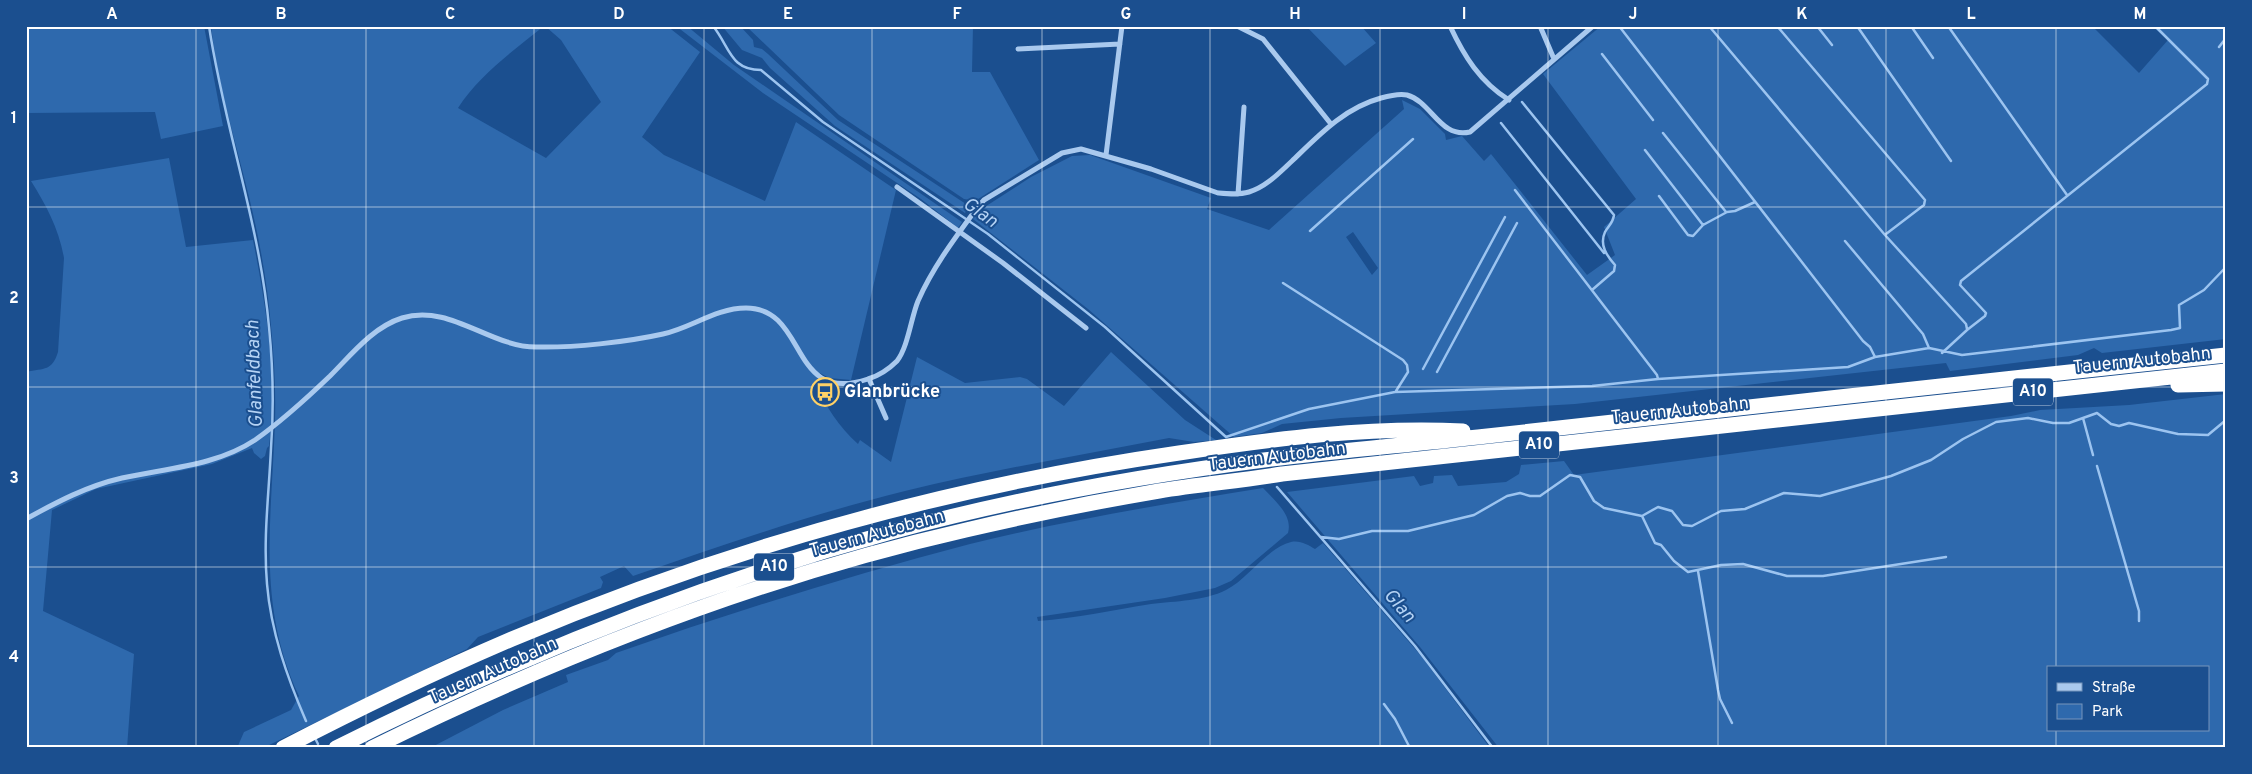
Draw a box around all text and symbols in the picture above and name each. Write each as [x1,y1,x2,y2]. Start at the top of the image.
text: A [106,5,118,25]
text: B [275,5,287,25]
text: C [445,5,455,25]
text: D [613,5,625,25]
text: E [783,5,793,25]
text: F [952,5,962,25]
text: G [1121,5,1131,25]
text: H [1289,5,1301,25]
text: I [1462,5,1466,25]
text: J [1629,5,1637,25]
text: K [1796,5,1808,25]
text: L [1966,5,1976,25]
text: M [2134,5,2146,25]
text: 1 [11,109,17,129]
water label: Glan [958,192,1003,234]
text: 2 [9,289,19,309]
water label: Glanfeldbach [241,319,269,428]
street label: Tauern Autobahn [2072,342,2212,380]
bus stop icon: Glanbrücke [810,377,840,407]
road number: A10 [2013,378,2053,406]
place label: Glanbrücke [844,381,940,404]
street label: Tauern Autobahn [1610,392,1750,430]
road number: A10 [1519,432,1559,458]
street label: Tauern Autobahn [1207,437,1347,477]
text: 3 [9,469,19,489]
street label: Tauern Autobahn [807,505,947,563]
road number: A10 [754,554,794,580]
water label: Glan [1378,584,1421,629]
street label: Tauern Autobahn [425,632,561,710]
text: 4 [9,648,19,668]
legend [2047,666,2210,732]
text: Straße [2092,679,2136,698]
text: Park [2092,703,2123,722]

